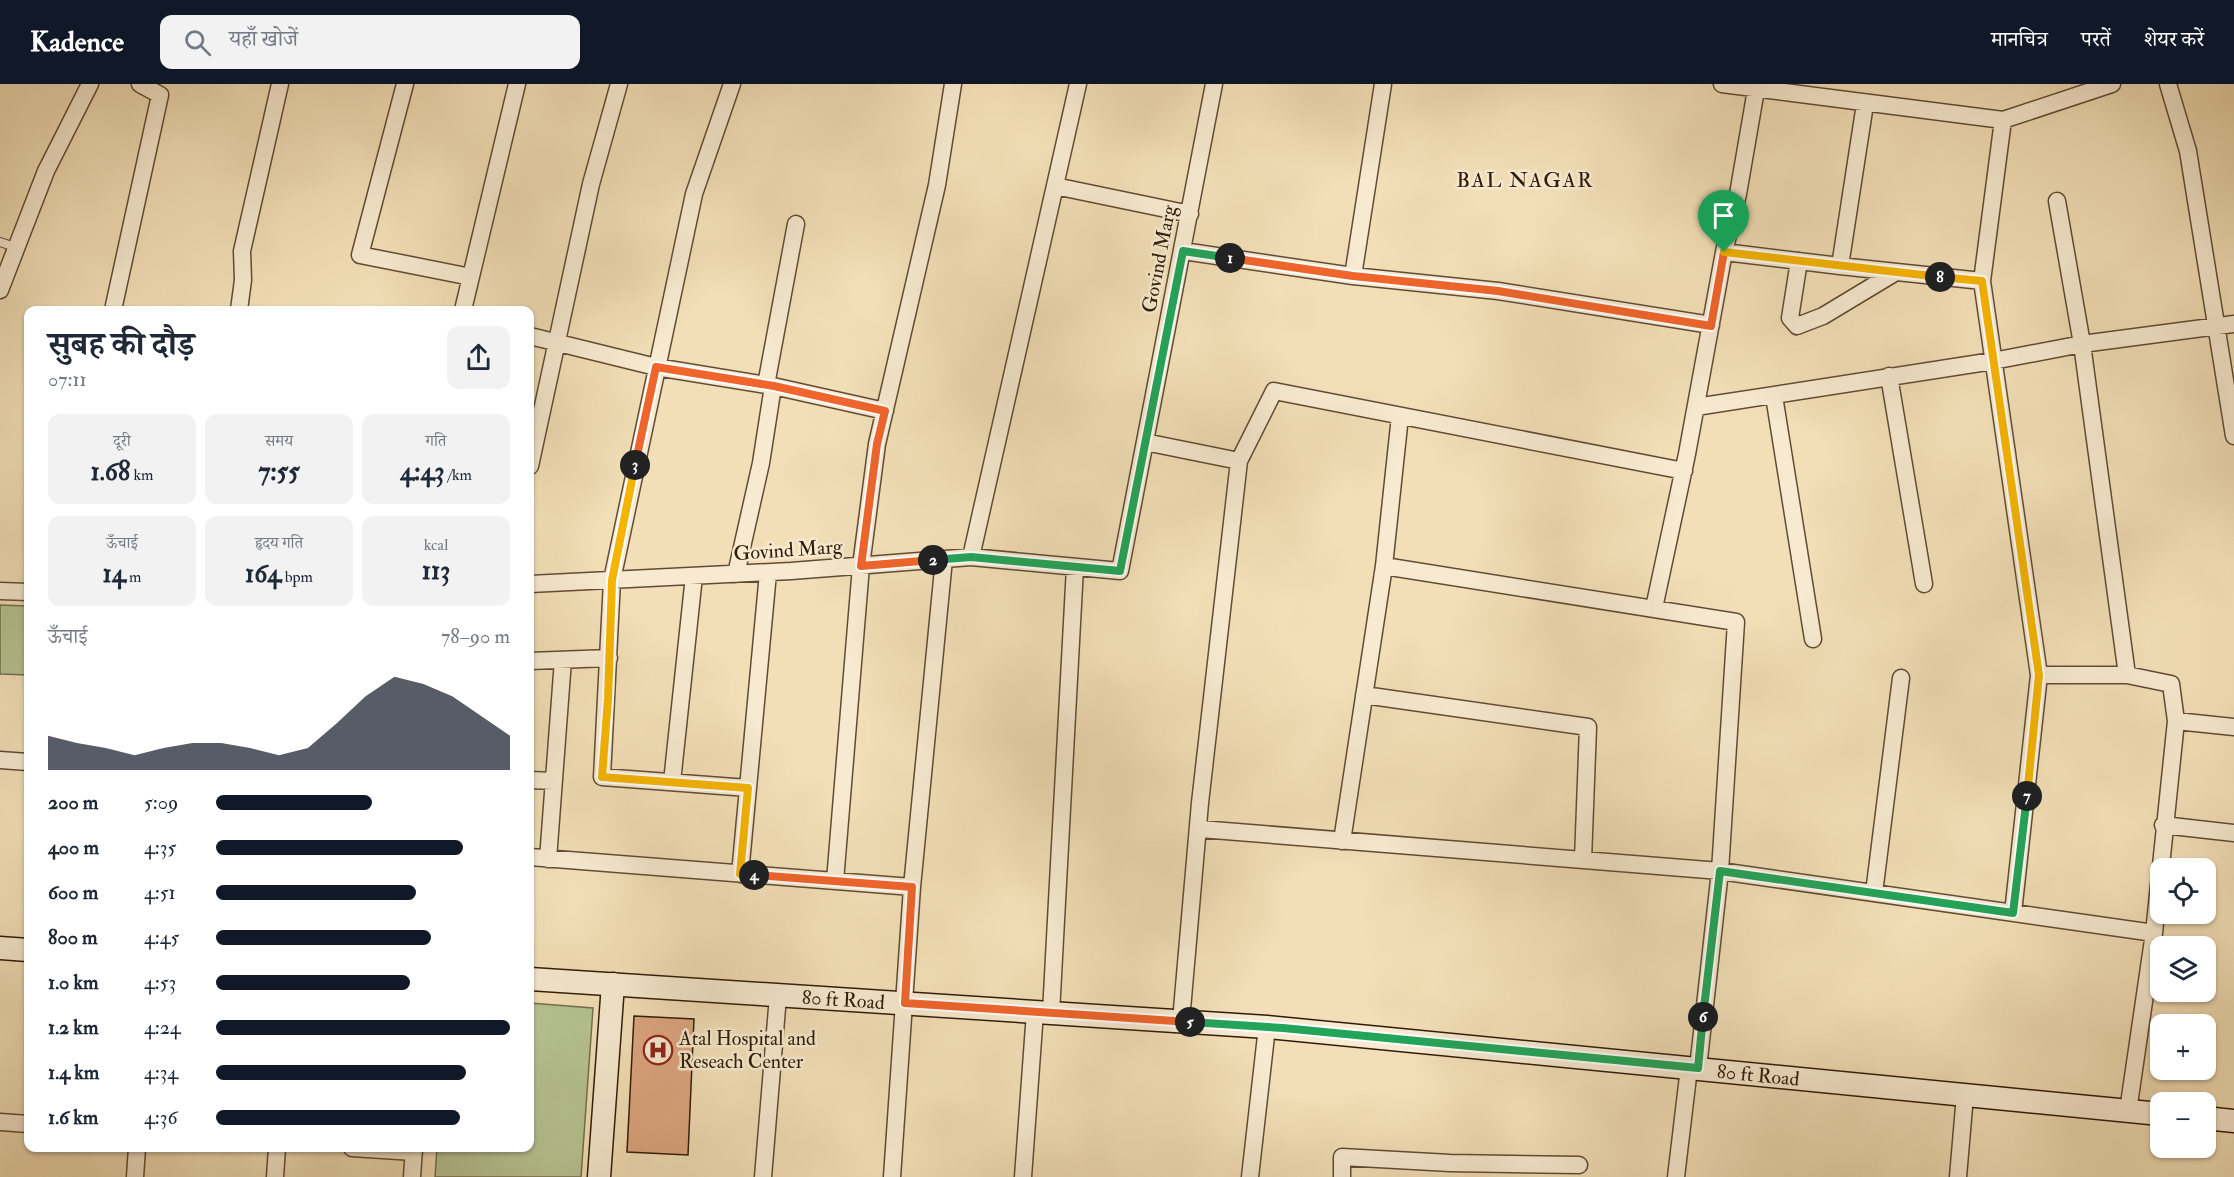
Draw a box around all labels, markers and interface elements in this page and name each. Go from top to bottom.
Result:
search box [160,15,580,69]
text: Kadence [30,25,124,60]
text: यहाँ खोजें [229,25,298,53]
icon: search [181,26,214,59]
text: मानचित्र [1991,26,2048,53]
text: परतें [2081,26,2111,53]
text: शेयर करें [2144,26,2204,53]
district label: BAL NAGAR [1456,167,1594,194]
pin [1698,190,1749,252]
icon: arrive [1707,199,1740,232]
street label: Govind Marg [1136,202,1182,315]
pin: 1 [1215,243,1245,273]
text: 1 [1227,248,1233,268]
pin: 8 [1925,262,1955,292]
text: 8 [1936,267,1944,287]
text: सुबह की दौड़ [48,324,194,365]
button: share [447,326,510,389]
text: 07:11 [48,367,87,392]
text: दूरी [113,431,131,451]
text: समय [265,431,293,451]
text: गति [426,431,446,451]
pin: 3 [620,450,650,480]
text: 3 [632,455,638,475]
text: 1.68 [90,456,130,488]
text: 7:55 [258,456,300,488]
text: 4:43 [400,456,444,488]
text: km [130,465,154,485]
text: /km [444,465,472,485]
text: ऊँचाई [106,533,138,553]
text: हृदय गति [255,533,303,553]
street label: Govind Marg [733,534,844,566]
text: kcal [424,535,448,555]
pin: 2 [918,545,948,575]
text: 2 [929,550,937,570]
text: 113 [422,555,450,587]
text: 14 [102,558,126,590]
text: 164 [245,558,281,590]
text: m [126,567,142,587]
text: bpm [281,567,313,587]
text: ऊँचाई [48,624,87,649]
text: 78–90 m [441,624,510,649]
pin: 7 [2012,781,2042,811]
text: 7 [2023,786,2031,806]
text: 200 m [48,790,98,815]
text: 5:09 [144,790,178,815]
text: 400 m [48,835,99,860]
text: 4:35 [144,835,176,860]
map controls [2150,858,2216,1158]
button: locate [2150,858,2216,924]
pin: 4 [739,860,769,890]
text: 4 [750,865,758,885]
text: 600 m [48,880,98,905]
text: 4:51 [144,880,176,905]
text: 800 m [48,925,98,950]
text: 4:45 [144,925,179,950]
button: layers [2150,936,2216,1002]
text: 1.0 km [48,970,99,995]
text: 4:53 [144,970,176,995]
street label: 80 ft Road [801,984,886,1015]
pin: 6 [1688,1002,1718,1032]
pin: 5 [1175,1007,1205,1037]
text: 6 [1699,1007,1707,1027]
text: 5 [1186,1012,1194,1032]
button: + [2150,1014,2216,1080]
text: 1.2 km [48,1015,98,1040]
text: 4:24 [144,1015,181,1040]
place label: Atal Hospital and Reseach Center [678,1026,816,1074]
hospital icon: Atal Hospital and Reseach Center [642,1034,674,1066]
street label: 80 ft Road [1716,1058,1801,1091]
text: 1.4 km [48,1060,99,1085]
text: 4:34 [144,1060,178,1085]
button: − [2150,1092,2216,1158]
text: 1.6 km [48,1105,98,1130]
text: 4:36 [144,1105,178,1130]

